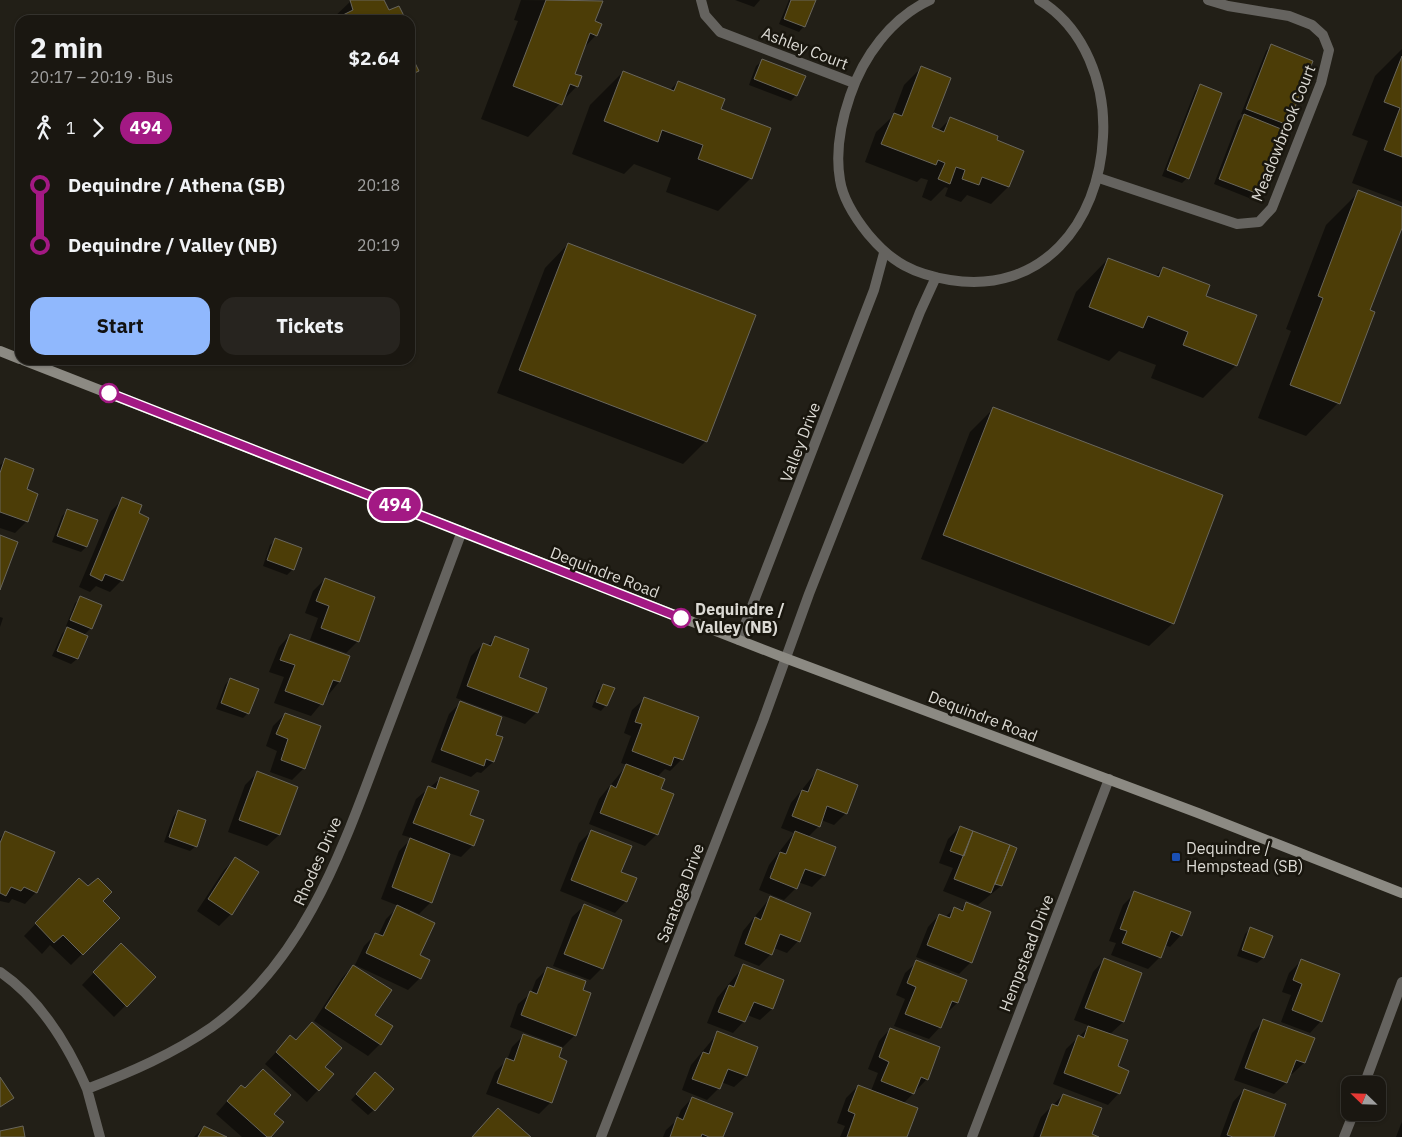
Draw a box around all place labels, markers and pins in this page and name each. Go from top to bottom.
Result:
unlabelled marker [99,383,119,403]
place label: Dequindre / Valley (NB) [695,599,785,637]
marker: Dequindre / Valley (NB) [671,608,691,628]
place label: Dequindre / Hempstead (SB) [1186,838,1303,876]
marker: Dequindre / Hempstead (SB) [1170,851,1182,863]

